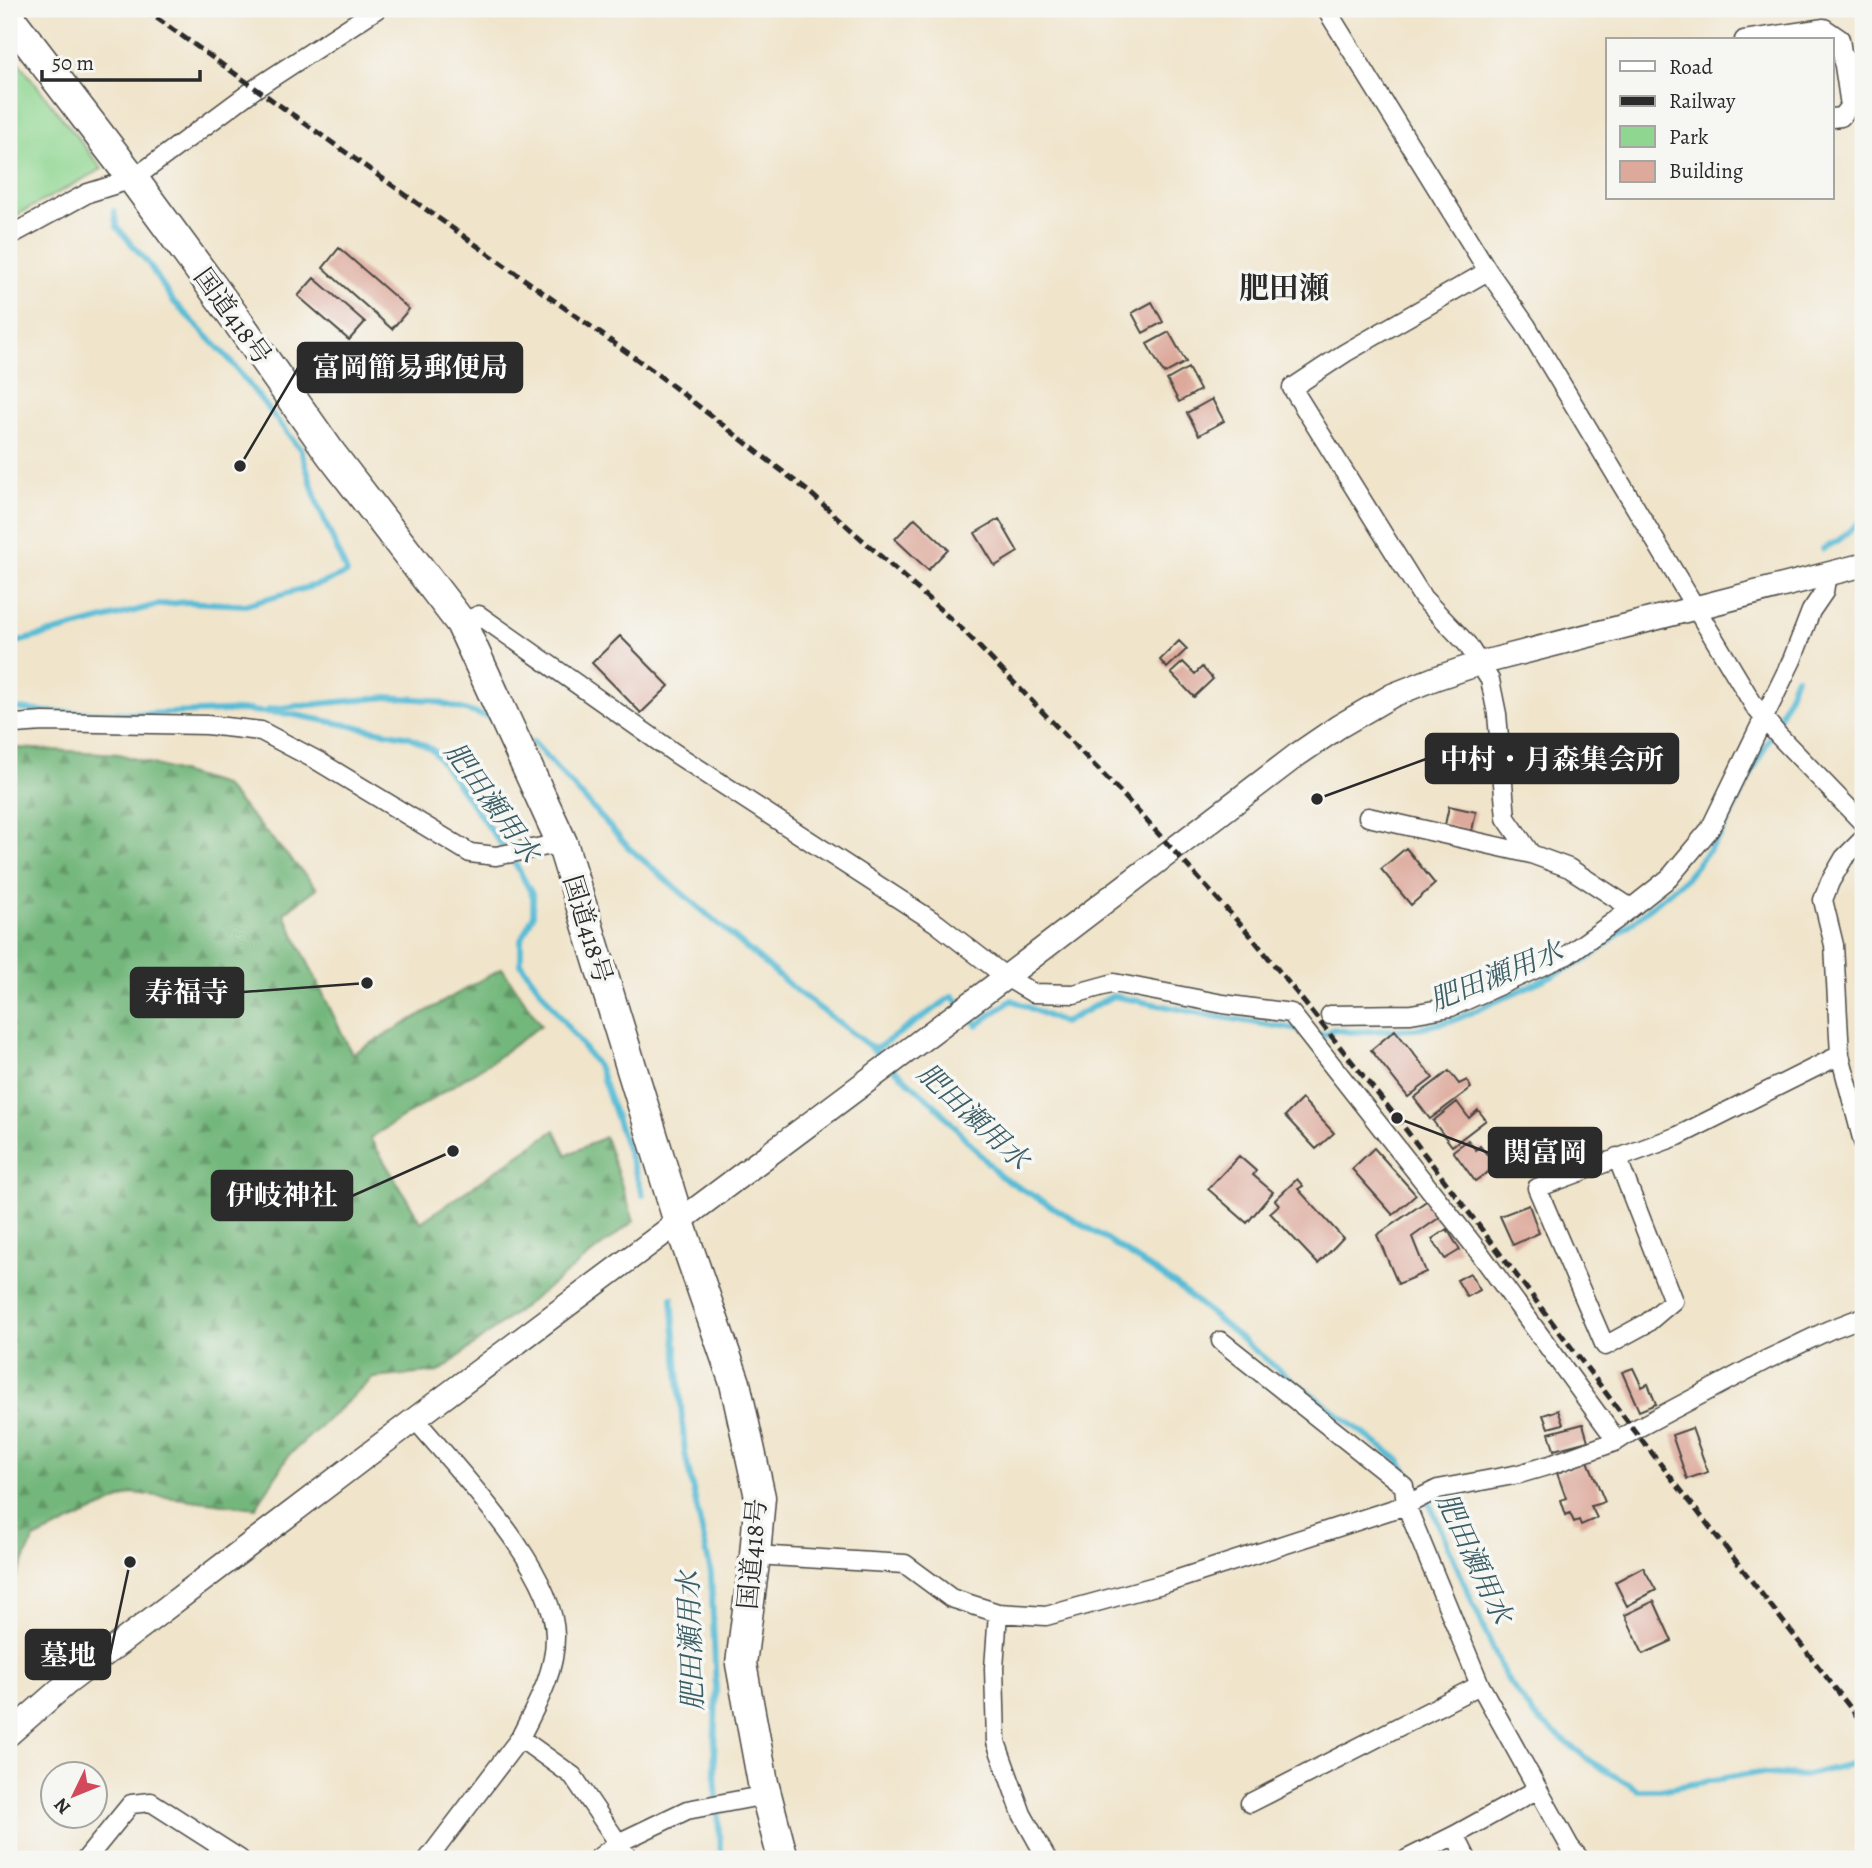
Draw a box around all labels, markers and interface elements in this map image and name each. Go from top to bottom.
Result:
scale bar [42,38,200,82]
legend [1606,38,1834,200]
text: 50 m [52,49,94,77]
text: Road [1669,53,1713,81]
text: Railway [1669,87,1736,115]
text: Park [1669,123,1709,151]
text: Building [1669,157,1744,185]
street label: 国道418号 [186,261,279,372]
district label: 肥田瀬 [1239,268,1329,308]
callout: 富岡簡易郵便局 [298,343,522,392]
text: 富岡簡易郵便局 [312,349,508,387]
callout: 中村・月森集会所 [1426,734,1678,783]
water label: 肥田瀬用水 [436,735,550,873]
text: 中村・月森集会所 [1440,741,1664,779]
street label: 国道418号 [555,871,621,987]
water label: 肥田瀬用水 [1424,931,1571,1020]
callout: 寿福寺 [131,968,243,1017]
text: 寿福寺 [145,974,229,1012]
water label: 肥田瀬用水 [909,1055,1040,1180]
callout: 関富岡 [1489,1128,1601,1177]
text: 関富岡 [1503,1134,1587,1172]
callout: 伊岐神社 [212,1171,352,1220]
text: 伊岐神社 [226,1177,338,1215]
water label: 肥田瀬用水 [1427,1487,1522,1633]
street label: 国道418号 [730,1497,775,1611]
water label: 肥田瀬用水 [669,1567,712,1712]
callout: 墓地 [26,1630,110,1679]
text: 墓地 [40,1637,96,1675]
north arrow [38,1759,108,1829]
text: N [48,1792,77,1820]

